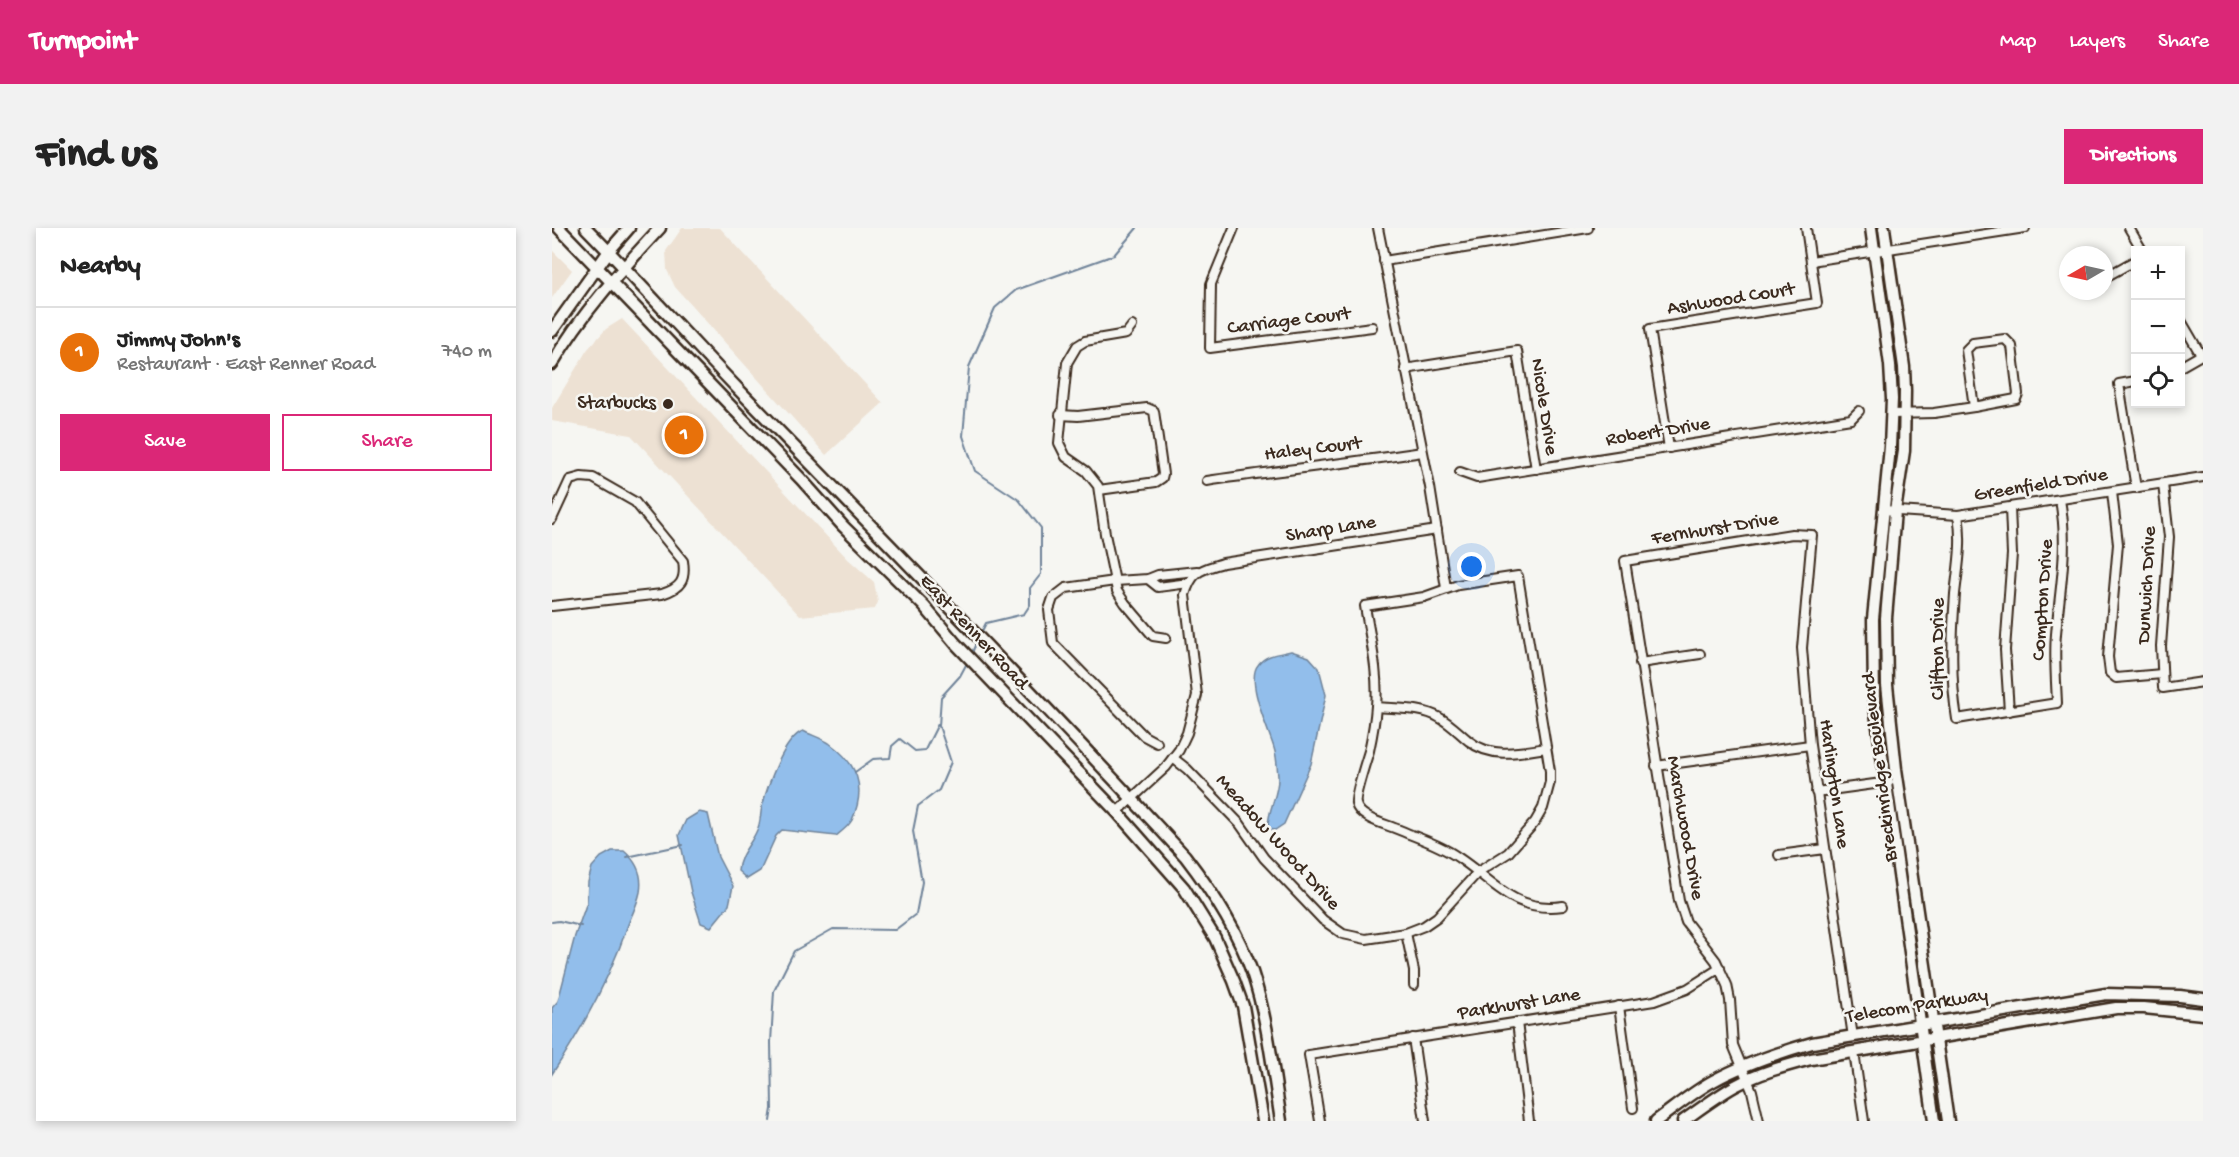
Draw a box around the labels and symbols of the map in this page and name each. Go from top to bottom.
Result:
north arrow [2059,246,2113,300]
street label: Ashwood Court [1666,278,1798,321]
street label: Carriage Court [1226,303,1354,341]
street label: Nicole Drive [1524,357,1562,458]
place label: Starbucks [577,393,657,416]
marker: Starbucks [661,397,675,411]
pin: 1 [664,412,704,458]
street label: Robert Drive [1604,413,1712,453]
street label: Haley Court [1263,432,1365,467]
street label: Greenfield Drive [1972,464,2110,508]
street label: Fernhurst Drive [1649,509,1781,552]
street label: Sharp Lane [1284,511,1378,548]
street label: Dunwich Drive [2133,525,2163,646]
street label: Compton Drive [2028,538,2060,661]
your location [1457,552,1486,581]
street label: East Renner Road [914,571,1034,697]
street label: Clifton Drive [1928,597,1951,700]
street label: Breckinridge Boulevard [1858,669,1904,864]
street label: Harlington Lane [1813,718,1854,851]
street label: Marchwood Drive [1660,754,1708,903]
street label: Meadow Wood Drive [1210,770,1345,916]
street label: Parkhurst Lane [1455,984,1583,1026]
street label: Telecom Parkway [1843,984,1990,1030]

